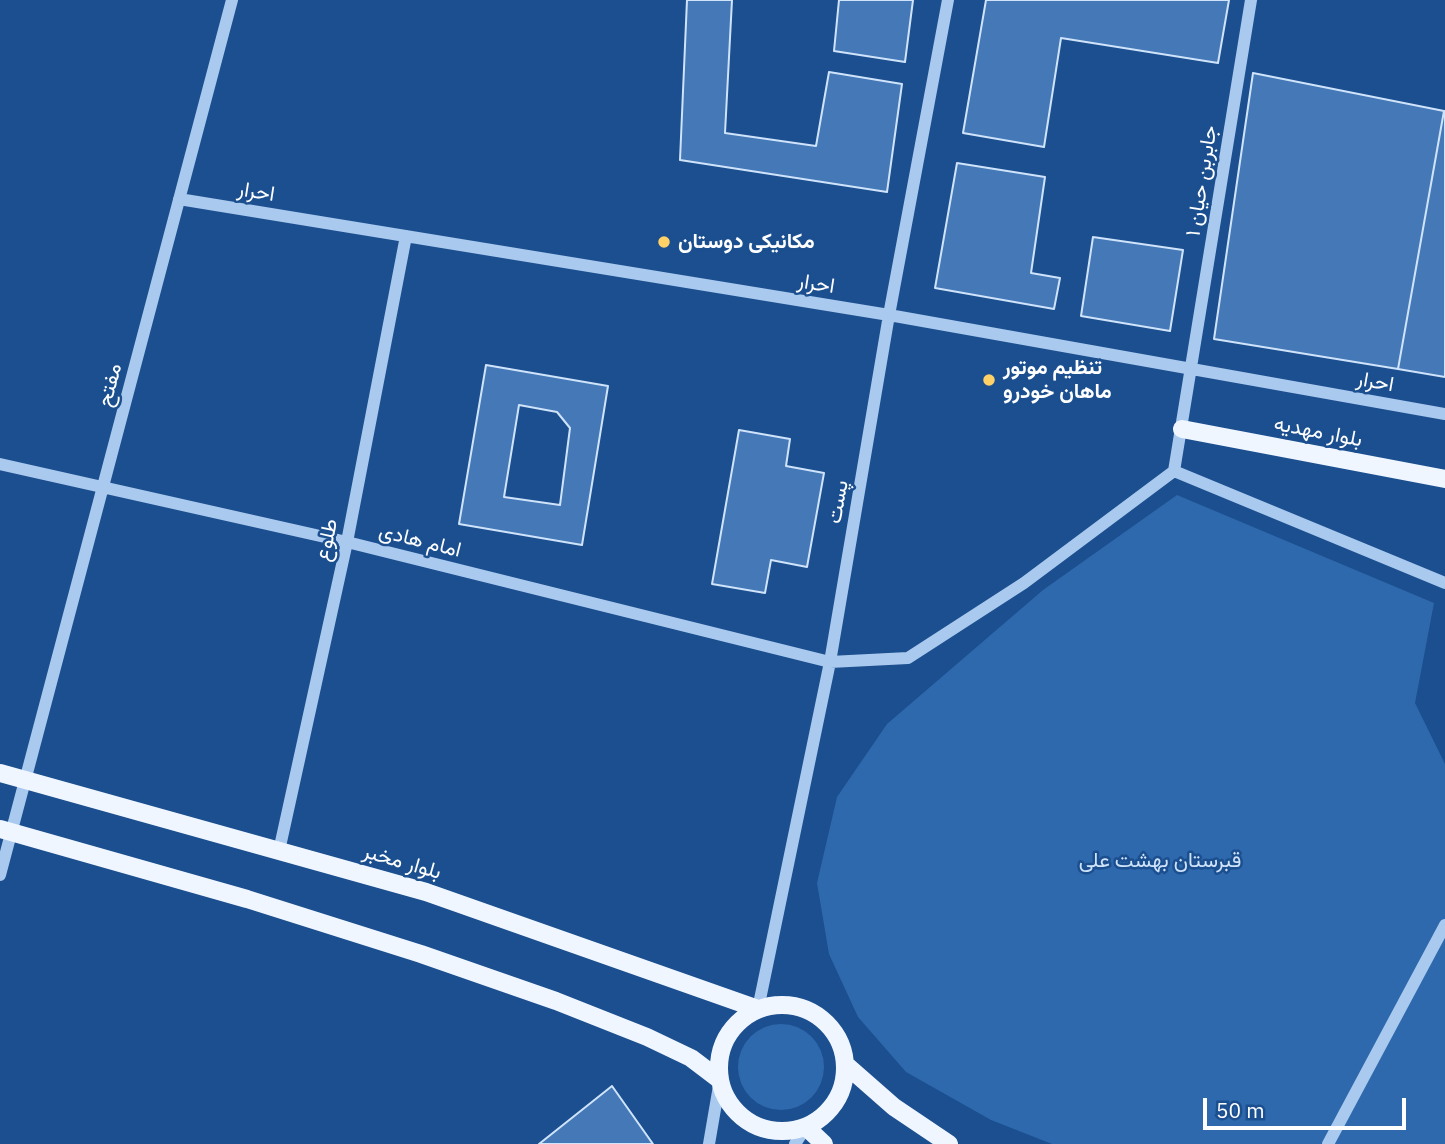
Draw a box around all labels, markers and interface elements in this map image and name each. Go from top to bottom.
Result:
street label: جابربن حیان ۱ [1181,124,1223,238]
street label: احرار [235,177,277,207]
place label: مکانیکی دوستان [678,229,815,255]
marker: مکانیکی دوستان [656,234,672,250]
street label: احرار [795,269,837,299]
place label: تنظیم موتور ماهان خودرو [1003,355,1112,405]
street label: مفتح [92,361,128,409]
street label: احرار [1354,366,1396,398]
marker: تنظیم موتور ماهان خودرو [981,372,997,388]
street label: بلوار مهدیه [1272,411,1364,453]
street label: پست [822,478,854,526]
street label: طلوع [310,517,344,563]
street label: امام هادی [376,519,464,563]
street label: بلوار مخبر [360,839,444,885]
park label: قبرستان بهشت علی [1079,848,1241,874]
scale bar [1207,1084,1410,1128]
text: 50 m [1216,1096,1265,1124]

